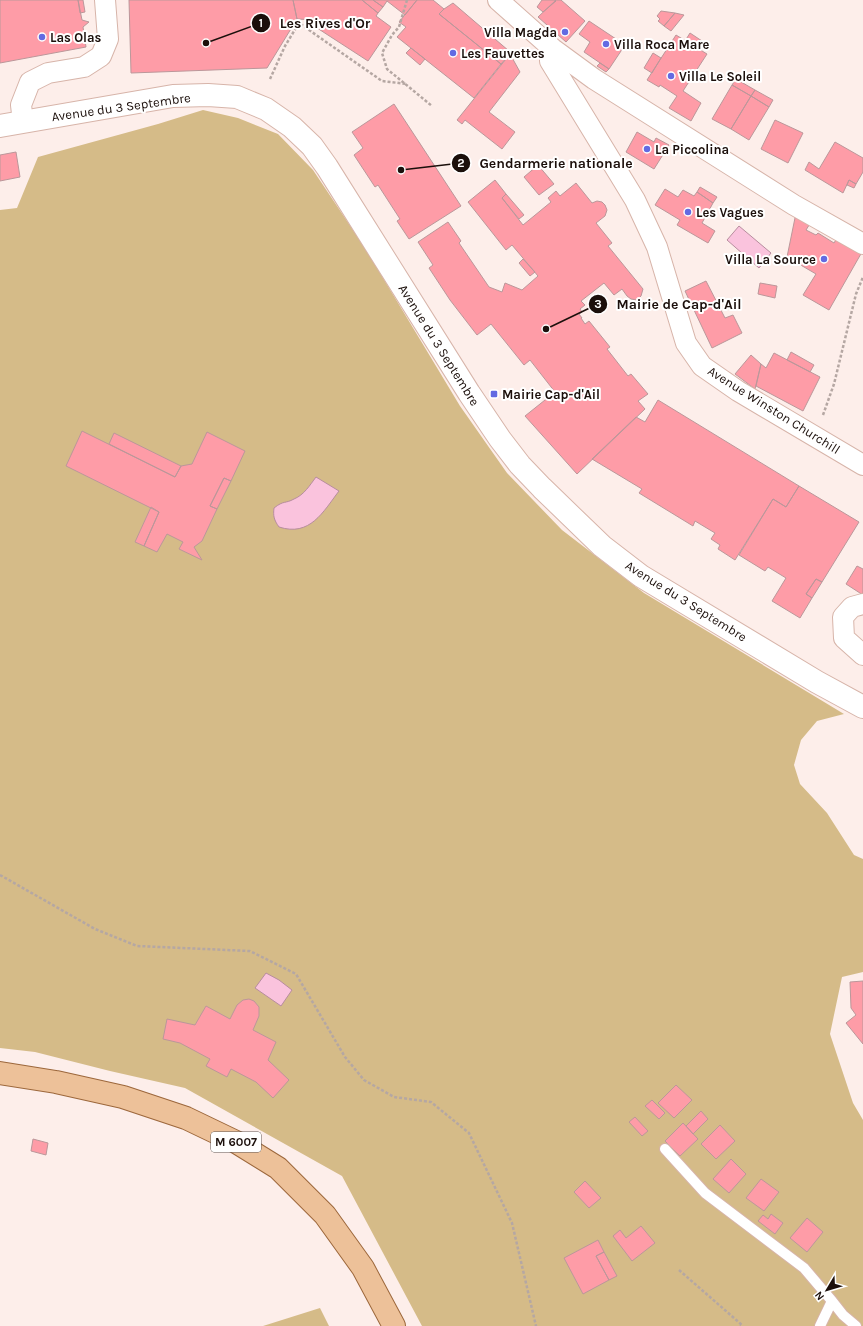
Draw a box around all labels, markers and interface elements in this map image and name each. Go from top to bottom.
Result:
callout: Les Rives d'Or [251,10,378,36]
text: Les Rives d'Or [280,15,371,32]
text: 1 [259,16,263,30]
place label: Villa Magda [484,25,557,40]
marker: Villa Magda [560,27,570,37]
place label: Las Olas [50,30,102,45]
marker: Las Olas [37,32,47,42]
place label: Villa Roca Mare [614,37,709,52]
marker: Villa Roca Mare [601,39,611,49]
place label: Les Fauvettes [461,46,545,61]
marker: Les Fauvettes [448,48,458,58]
place label: Villa Le Soleil [679,69,761,84]
marker: Villa Le Soleil [666,71,676,81]
street label: Avenue du 3 Septembre [51,90,192,124]
place label: La Piccolina [655,142,729,157]
marker: La Piccolina [642,144,652,154]
callout: Gendarmerie nationale [451,150,640,176]
text: Gendarmerie nationale [479,155,633,172]
text: 2 [457,156,465,170]
place label: Les Vagues [696,205,764,220]
marker: Les Vagues [683,207,693,217]
place label: Villa La Source [725,252,816,267]
marker: Villa La Source [819,254,829,264]
street label: Avenue du 3 Septembre [395,282,483,409]
callout: Mairie de Cap-d'Ail [588,291,749,317]
text: Mairie de Cap-d'Ail [616,296,742,313]
text: 3 [594,297,602,311]
street label: Avenue Winston Churchill [705,363,843,457]
place label: Mairie Cap-d'Ail [502,387,600,402]
marker: Mairie Cap-d'Ail [489,389,499,399]
street label: Avenue du 3 Septembre [623,557,750,645]
road number: M 6007 [211,1132,261,1152]
north arrow [807,1270,847,1310]
text: N [812,1289,827,1303]

